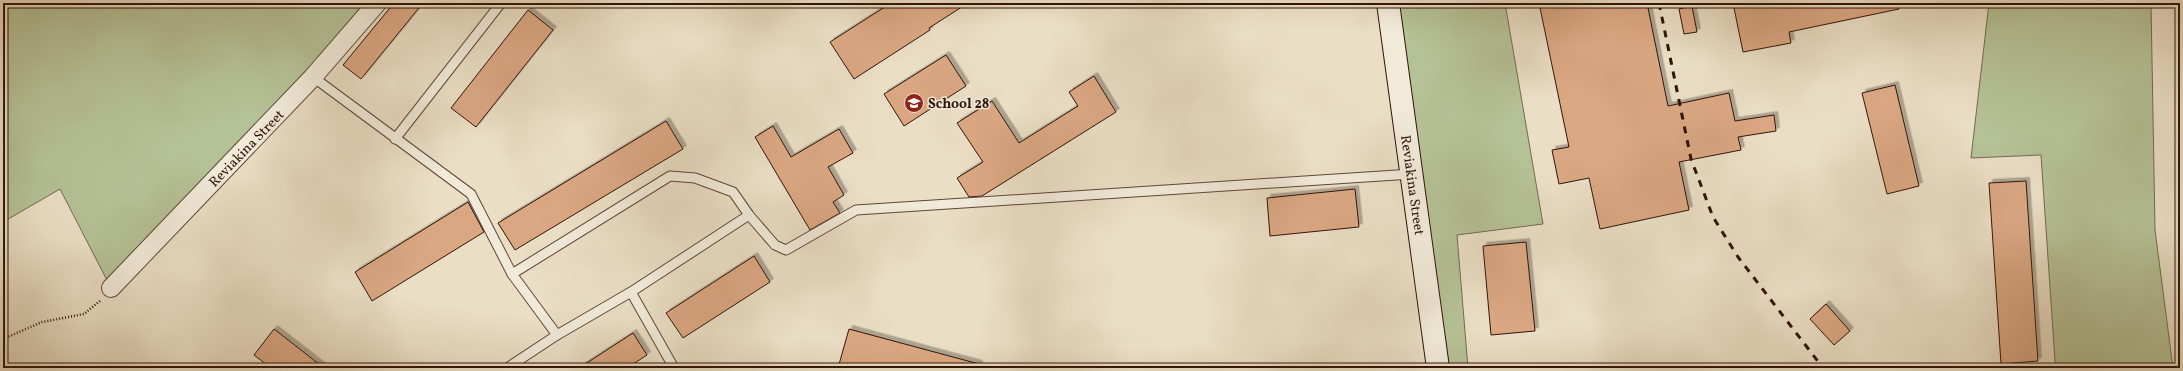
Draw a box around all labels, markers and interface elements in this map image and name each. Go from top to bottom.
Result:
school or university icon: School 28 [903,92,925,114]
place label: School 28 [928,95,990,114]
street label: Reviakina Street [205,106,289,192]
street label: Reviakina Street [1395,134,1428,237]

